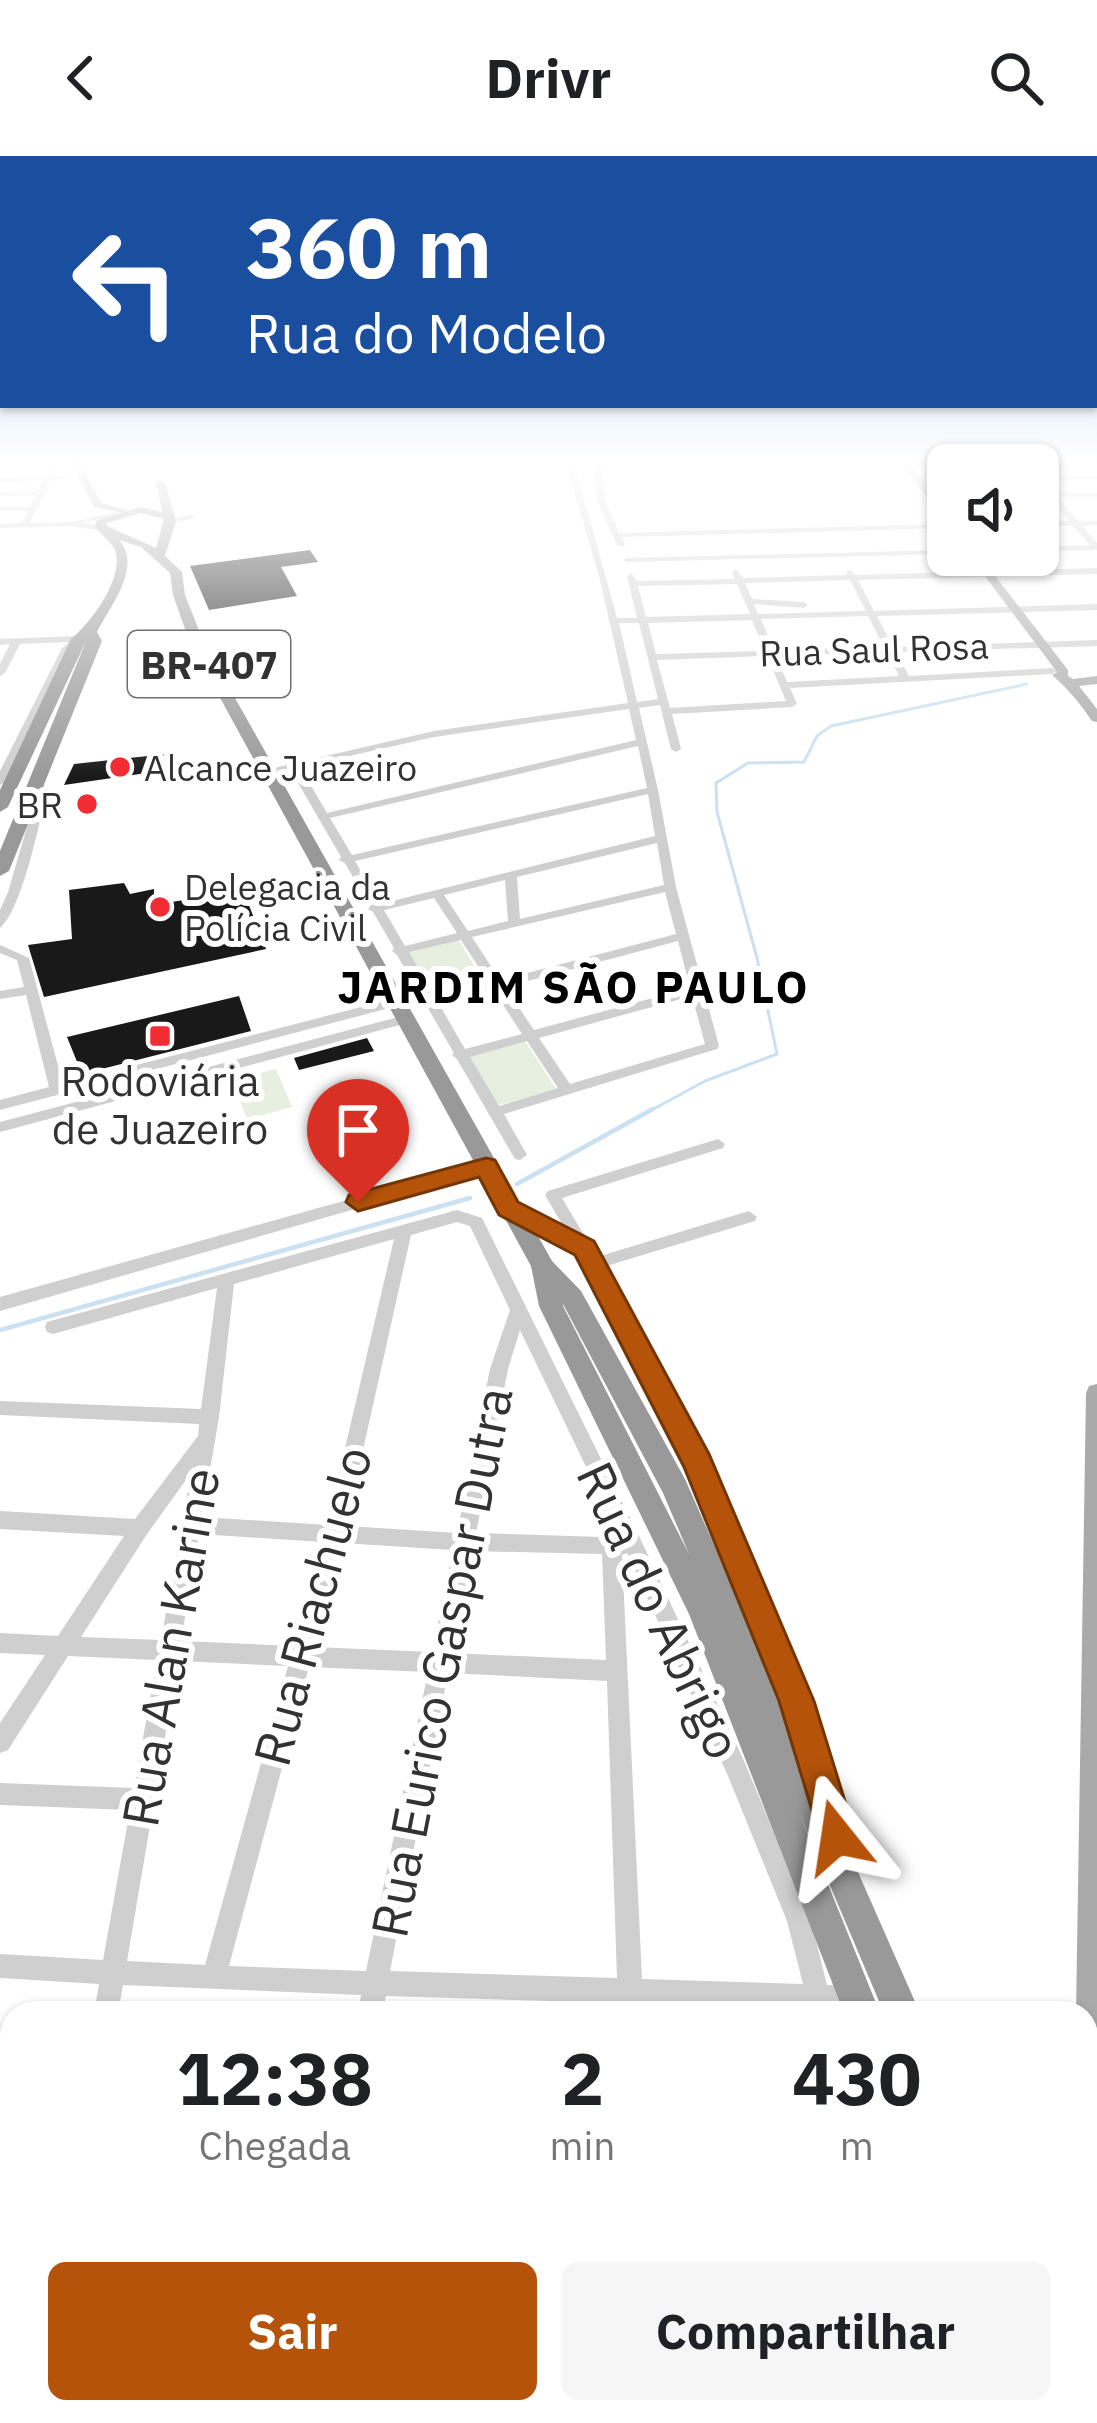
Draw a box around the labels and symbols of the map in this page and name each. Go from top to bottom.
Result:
street label: Rua Saul Rosa [758,622,990,676]
road number: BR-407 [128,631,290,697]
place label: Alcance Juazeiro [144,744,417,791]
marker: Alcance Juazeiro [107,754,133,780]
place label: BR [16,781,63,828]
marker: BR [74,791,100,817]
place label: Delegacia da Polícia Civil [184,863,391,951]
marker: Delegacia da Polícia Civil [147,894,173,920]
district label: JARDIM SÃO PAULO [337,957,811,1015]
marker: Rodoviária de Juazeiro [147,1023,173,1049]
place label: Rodoviária de Juazeiro [52,1053,268,1156]
pin [307,1079,409,1202]
street label: Rua Eurico Gaspar Dutra [355,1381,527,1943]
street label: Rua Riachuelo [238,1439,386,1773]
street label: Rua do Abrigo [562,1451,758,1769]
street label: Rua Alan Karine [106,1463,234,1831]
position arrow [774,1774,900,1900]

